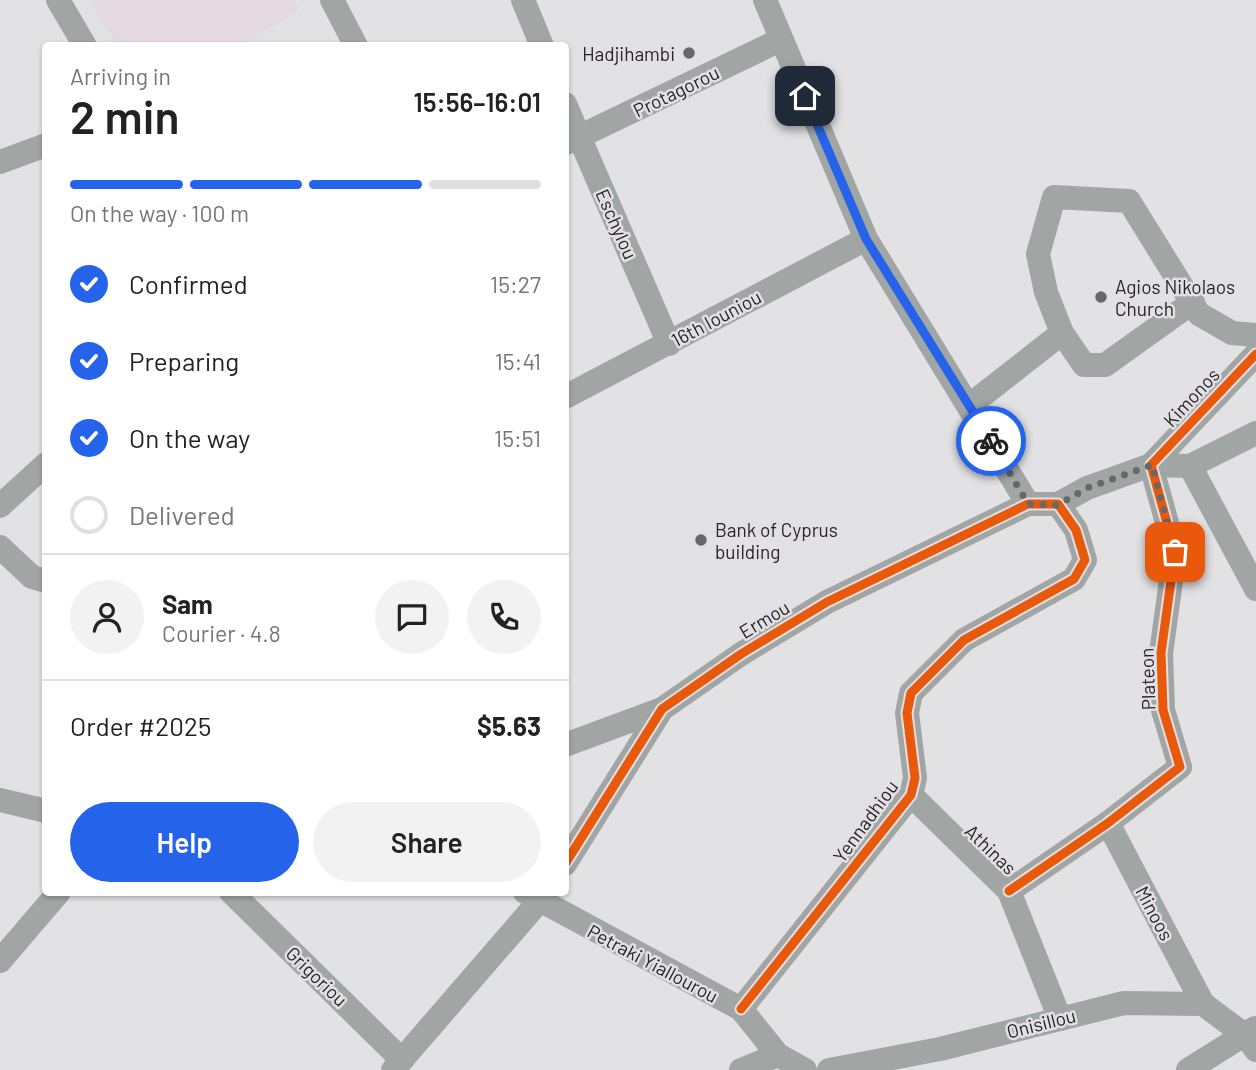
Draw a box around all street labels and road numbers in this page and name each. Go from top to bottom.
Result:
street label: Protagorou [629,60,723,122]
street label: Eschylou [591,185,643,263]
street label: 16th Iouniou [667,285,765,351]
street label: Kimonos [1158,363,1224,431]
street label: Ermou [735,595,793,643]
street label: Plateon [1134,647,1160,711]
street label: Yennadhiou [828,775,902,867]
street label: Athinas [961,819,1021,879]
street label: Minoos [1131,882,1179,944]
street label: Petraki Yiallourou [584,919,722,1007]
street label: Grigoriou [282,941,352,1011]
street label: Onisillou [1004,1003,1078,1043]

